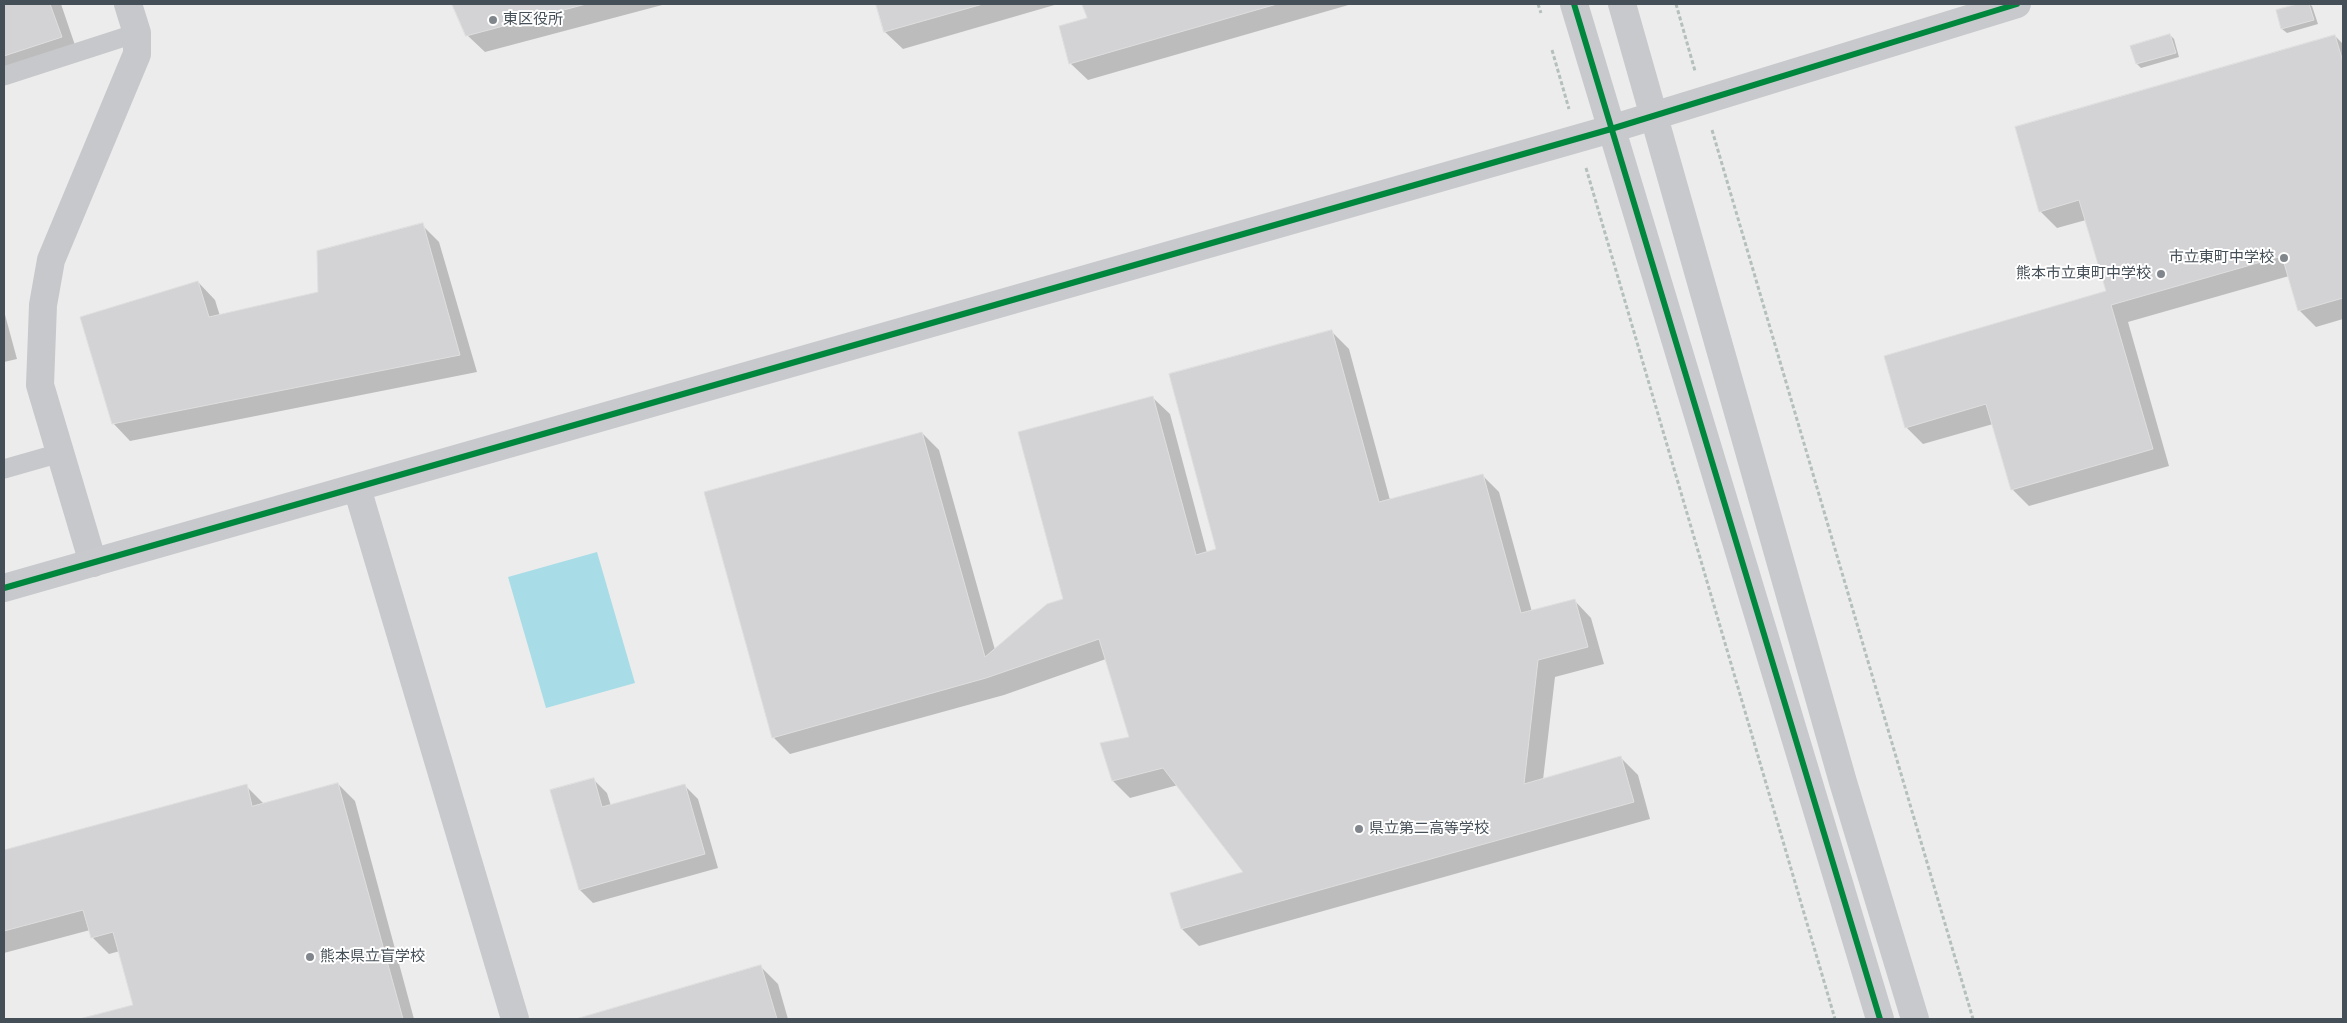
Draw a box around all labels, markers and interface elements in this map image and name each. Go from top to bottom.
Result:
place label: 東区役所 [503,11,563,29]
marker: 東区役所 [487,14,499,26]
place label: 市立東町中学校 [2169,249,2274,267]
marker: 市立東町中学校 [2278,252,2290,264]
place label: 熊本市立東町中学校 [2016,265,2151,283]
marker: 熊本市立東町中学校 [2155,268,2167,280]
place label: 県立第二高等学校 [1369,820,1489,838]
marker: 県立第二高等学校 [1353,823,1365,835]
place label: 熊本県立盲学校 [320,948,425,966]
marker: 熊本県立盲学校 [304,951,316,963]

